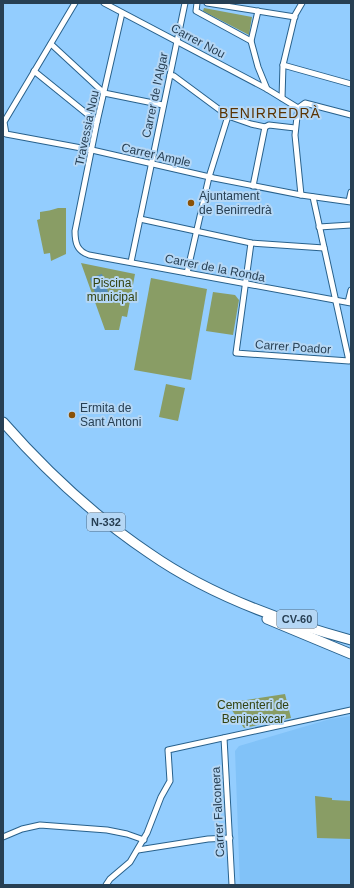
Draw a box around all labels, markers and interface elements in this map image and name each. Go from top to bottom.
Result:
street label: Carrer Nou [169,21,227,61]
street label: Carrer de l'Algar [139,51,171,139]
street label: Travessia Nou [72,89,102,167]
district label: BENIRREDRÀ [219,105,321,121]
street label: Carrer Ample [120,140,192,170]
place label: Ajuntament de Benirredrà [199,189,272,217]
marker: Ajuntament de Benirredrà [186,198,196,208]
street label: Carrer de la Ronda [164,251,267,285]
park label: Piscina municipal [87,276,137,304]
street label: Carrer Poador [255,337,331,357]
place label: Ermita de Sant Antoni [80,401,141,429]
marker: Ermita de Sant Antoni [67,410,77,420]
road number: N-332 [87,513,125,531]
road number: CV-60 [277,610,317,628]
park label: Cementeri de Benipeixcar [217,698,289,726]
street label: Carrer Falconera [209,766,227,858]

